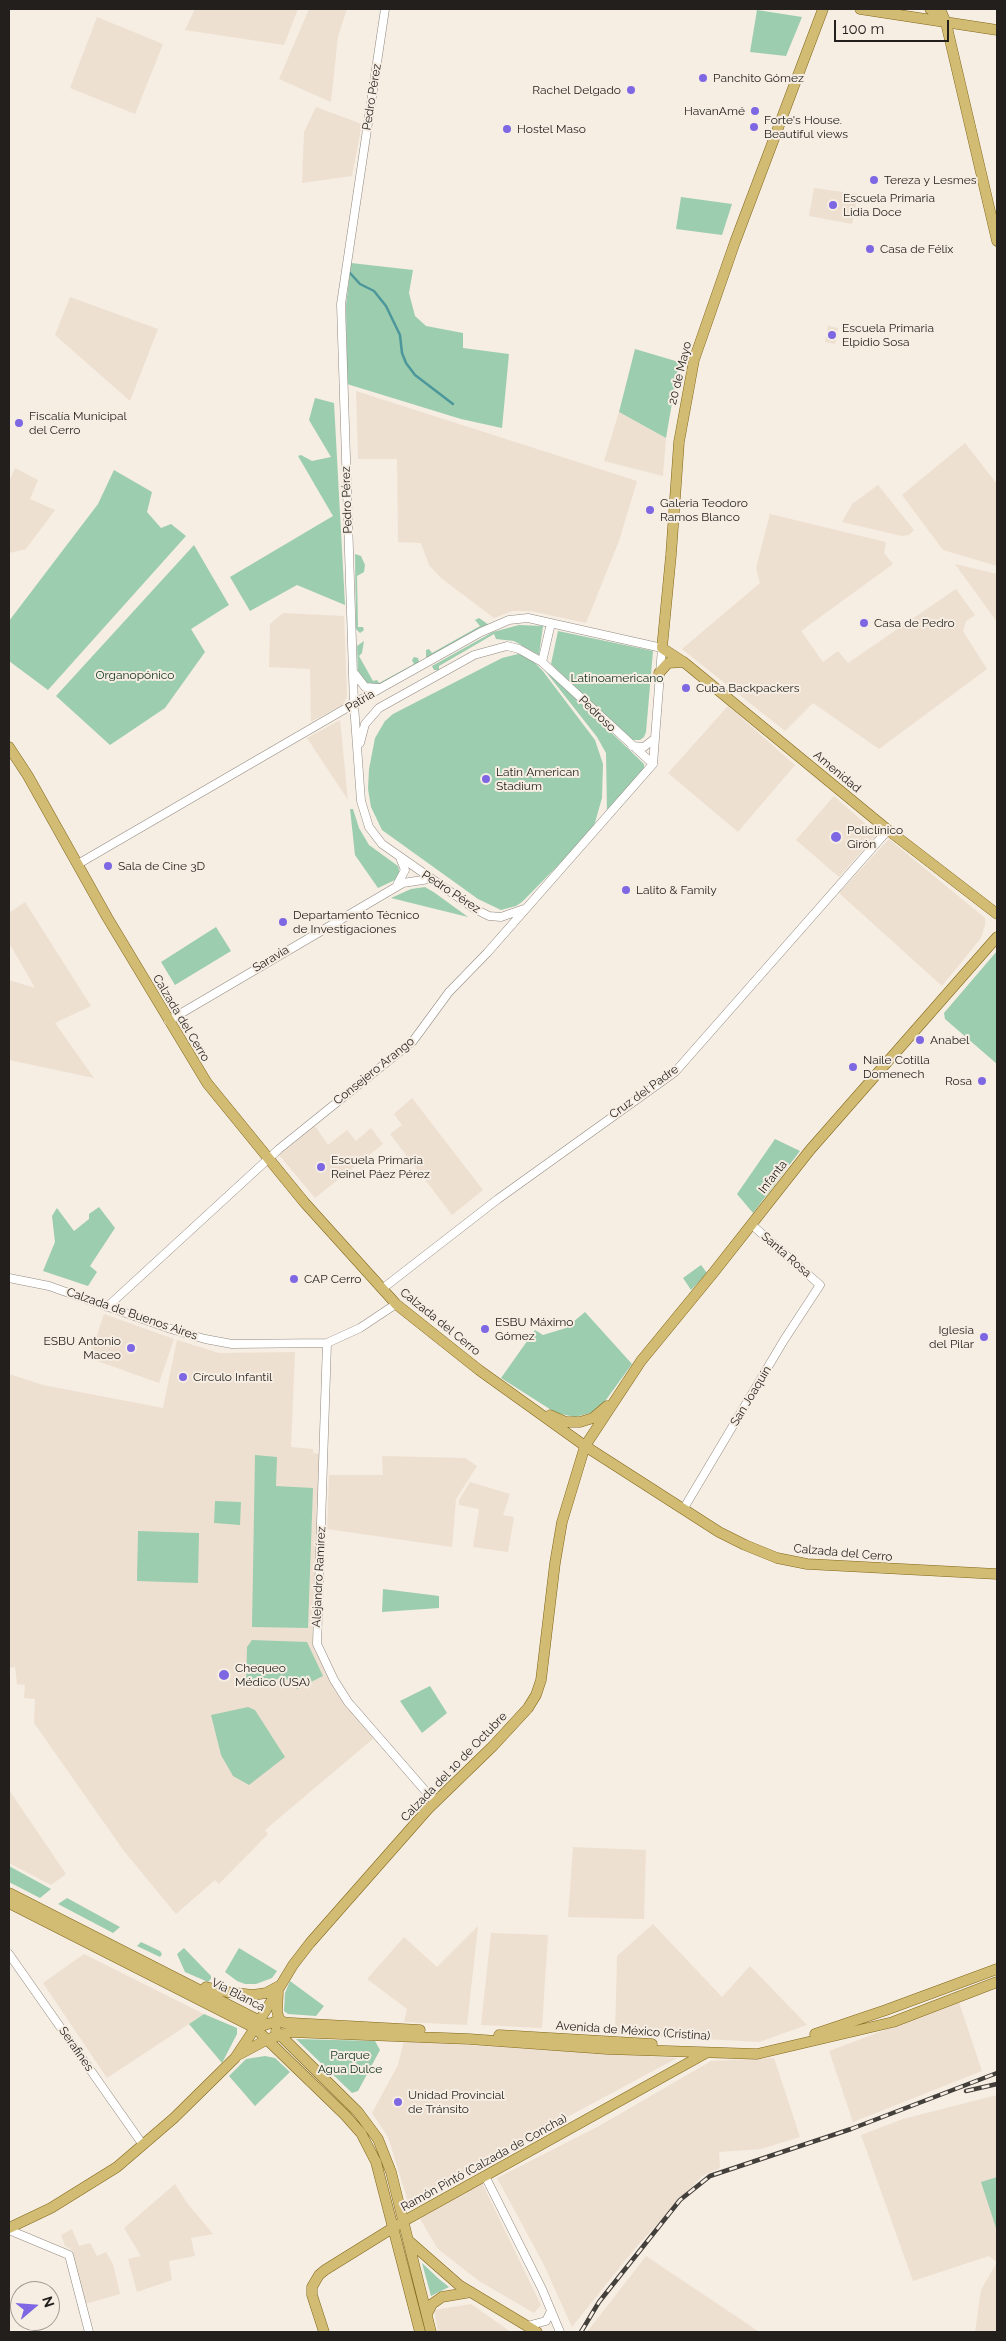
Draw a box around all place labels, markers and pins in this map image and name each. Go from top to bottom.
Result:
place label: Panchito Gómez [713,71,804,85]
marker: Panchito Gómez [697,72,709,84]
place label: Rachel Delgado [532,83,621,97]
marker: Rachel Delgado [625,84,637,96]
place label: HavanAmé [684,104,745,118]
marker: HavanAmé [749,105,761,117]
place label: Forte's House. Beautiful views [764,113,848,141]
marker: Forte's House. Beautiful views [748,121,760,133]
place label: Hostel Maso [517,122,586,136]
marker: Hostel Maso [501,123,513,135]
place label: Tereza y Lesmes [884,173,977,187]
marker: Tereza y Lesmes [868,174,880,186]
place label: Escuela Primaria Lidia Doce [843,191,935,219]
marker: Escuela Primaria Lidia Doce [827,199,839,211]
place label: Casa de Félix [880,242,953,256]
marker: Casa de Félix [864,243,876,255]
place label: Escuela Primaria Elpidio Sosa [842,321,934,349]
marker: Escuela Primaria Elpidio Sosa [826,329,838,341]
place label: Fiscalía Municipal del Cerro [29,409,127,437]
marker: Fiscalía Municipal del Cerro [13,417,25,429]
place label: Galeria Teodoro Ramos Blanco [660,496,748,524]
marker: Galeria Teodoro Ramos Blanco [644,504,656,516]
place label: Casa de Pedro [874,616,955,630]
marker: Casa de Pedro [858,617,870,629]
place label: Cuba Backpackers [696,681,799,695]
marker: Cuba Backpackers [680,682,692,694]
place label: Latin American Stadium [496,765,579,793]
marker: Latin American Stadium [480,773,492,785]
place label: Policlínico Girón [847,823,903,851]
marker: Policlínico Girón [829,830,843,844]
place label: Sala de Cine 3D [118,859,205,873]
marker: Sala de Cine 3D [102,860,114,872]
place label: Lalito & Family [636,883,717,897]
marker: Lalito & Family [620,884,632,896]
place label: Departamento Técnico de Investigaciones [293,908,419,936]
marker: Departamento Técnico de Investigaciones [277,916,289,928]
place label: Anabel [930,1033,969,1047]
marker: Anabel [914,1034,926,1046]
place label: Naile Cotilla Domenech [863,1053,930,1081]
marker: Naile Cotilla Domenech [847,1061,859,1073]
place label: Rosa [945,1074,972,1088]
marker: Rosa [976,1075,988,1087]
place label: Escuela Primaria Reinel Páez Pérez [331,1153,430,1181]
marker: Escuela Primaria Reinel Páez Pérez [315,1161,327,1173]
place label: CAP Cerro [304,1272,361,1286]
marker: CAP Cerro [288,1273,300,1285]
place label: ESBU Máximo Gómez [495,1315,573,1343]
marker: ESBU Máximo Gómez [479,1323,491,1335]
place label: Iglesia del Pilar [929,1323,974,1351]
marker: Iglesia del Pilar [978,1331,990,1343]
place label: ESBU Antonio Maceo [43,1334,121,1362]
marker: ESBU Antonio Maceo [125,1342,137,1354]
place label: Círculo Infantil [193,1370,272,1384]
marker: Círculo Infantil [177,1371,189,1383]
place label: Chequeo Médico (USA) [235,1661,310,1689]
marker: Chequeo Médico (USA) [217,1668,231,1682]
place label: Unidad Provincial de Tránsito [408,2088,505,2116]
marker: Unidad Provincial de Tránsito [392,2096,404,2108]

